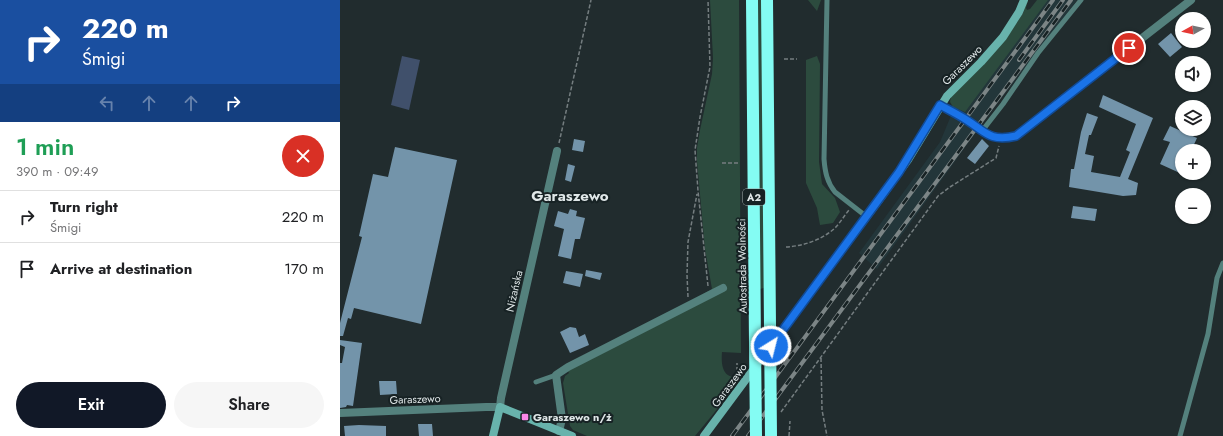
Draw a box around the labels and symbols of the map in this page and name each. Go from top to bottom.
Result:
north arrow [1175,12,1211,48]
pin [1112,31,1146,65]
street label: Garaszewo [938,41,986,89]
district label: Garaszewo [531,185,609,207]
road number: A2 [743,189,765,205]
street label: Autostrada Wolności [733,218,751,314]
street label: Niżańska [501,269,527,313]
position arrow [750,325,792,367]
street label: Garaszewo [708,360,750,410]
street label: Garaszewo [389,390,441,408]
place label: Garaszewo n/ż [533,409,612,425]
marker: Garaszewo n/ż [520,412,530,422]

